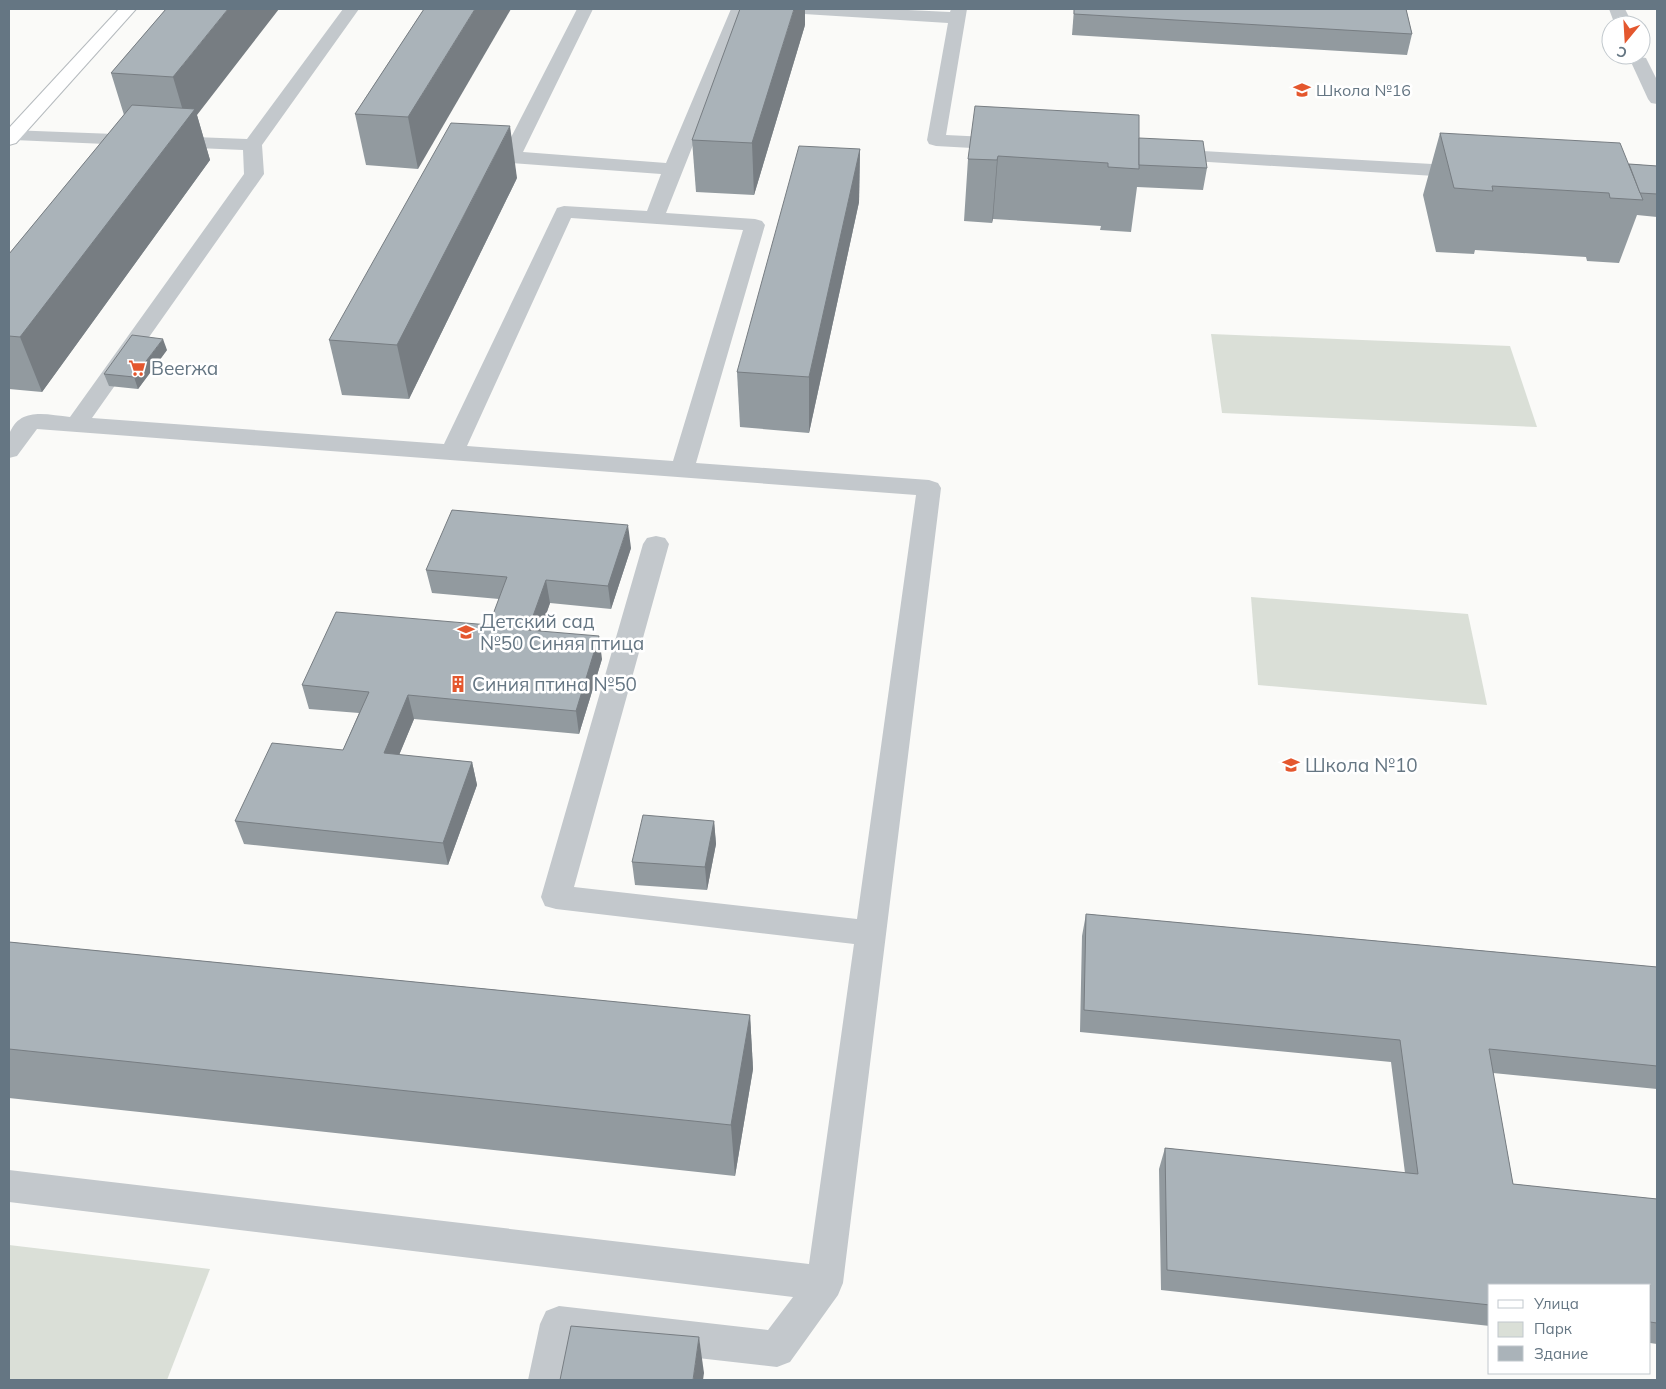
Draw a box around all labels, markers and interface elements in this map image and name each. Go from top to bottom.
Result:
north arrow [1601,15,1651,65]
text: С [1615,42,1629,62]
school or university icon: Школа №16 [1292,80,1312,100]
place label: Школа №16 [1316,80,1411,100]
place label: Beerжа [151,356,218,380]
supermarket icon: Beerжа [127,358,147,378]
place label: Детский сад №50 Синяя птица [480,609,644,655]
school or university icon: Детский сад №50 Синяя птица [456,622,476,642]
place label: Синия птина №50 [472,672,637,696]
building icon: Синия птина №50 [448,674,468,694]
place label: Школа №10 [1305,753,1418,777]
school or university icon: Школа №10 [1281,755,1301,775]
legend [1488,1284,1651,1374]
text: Улица [1533,1294,1579,1313]
text: Парк [1534,1319,1573,1338]
text: Здание [1534,1344,1588,1363]

